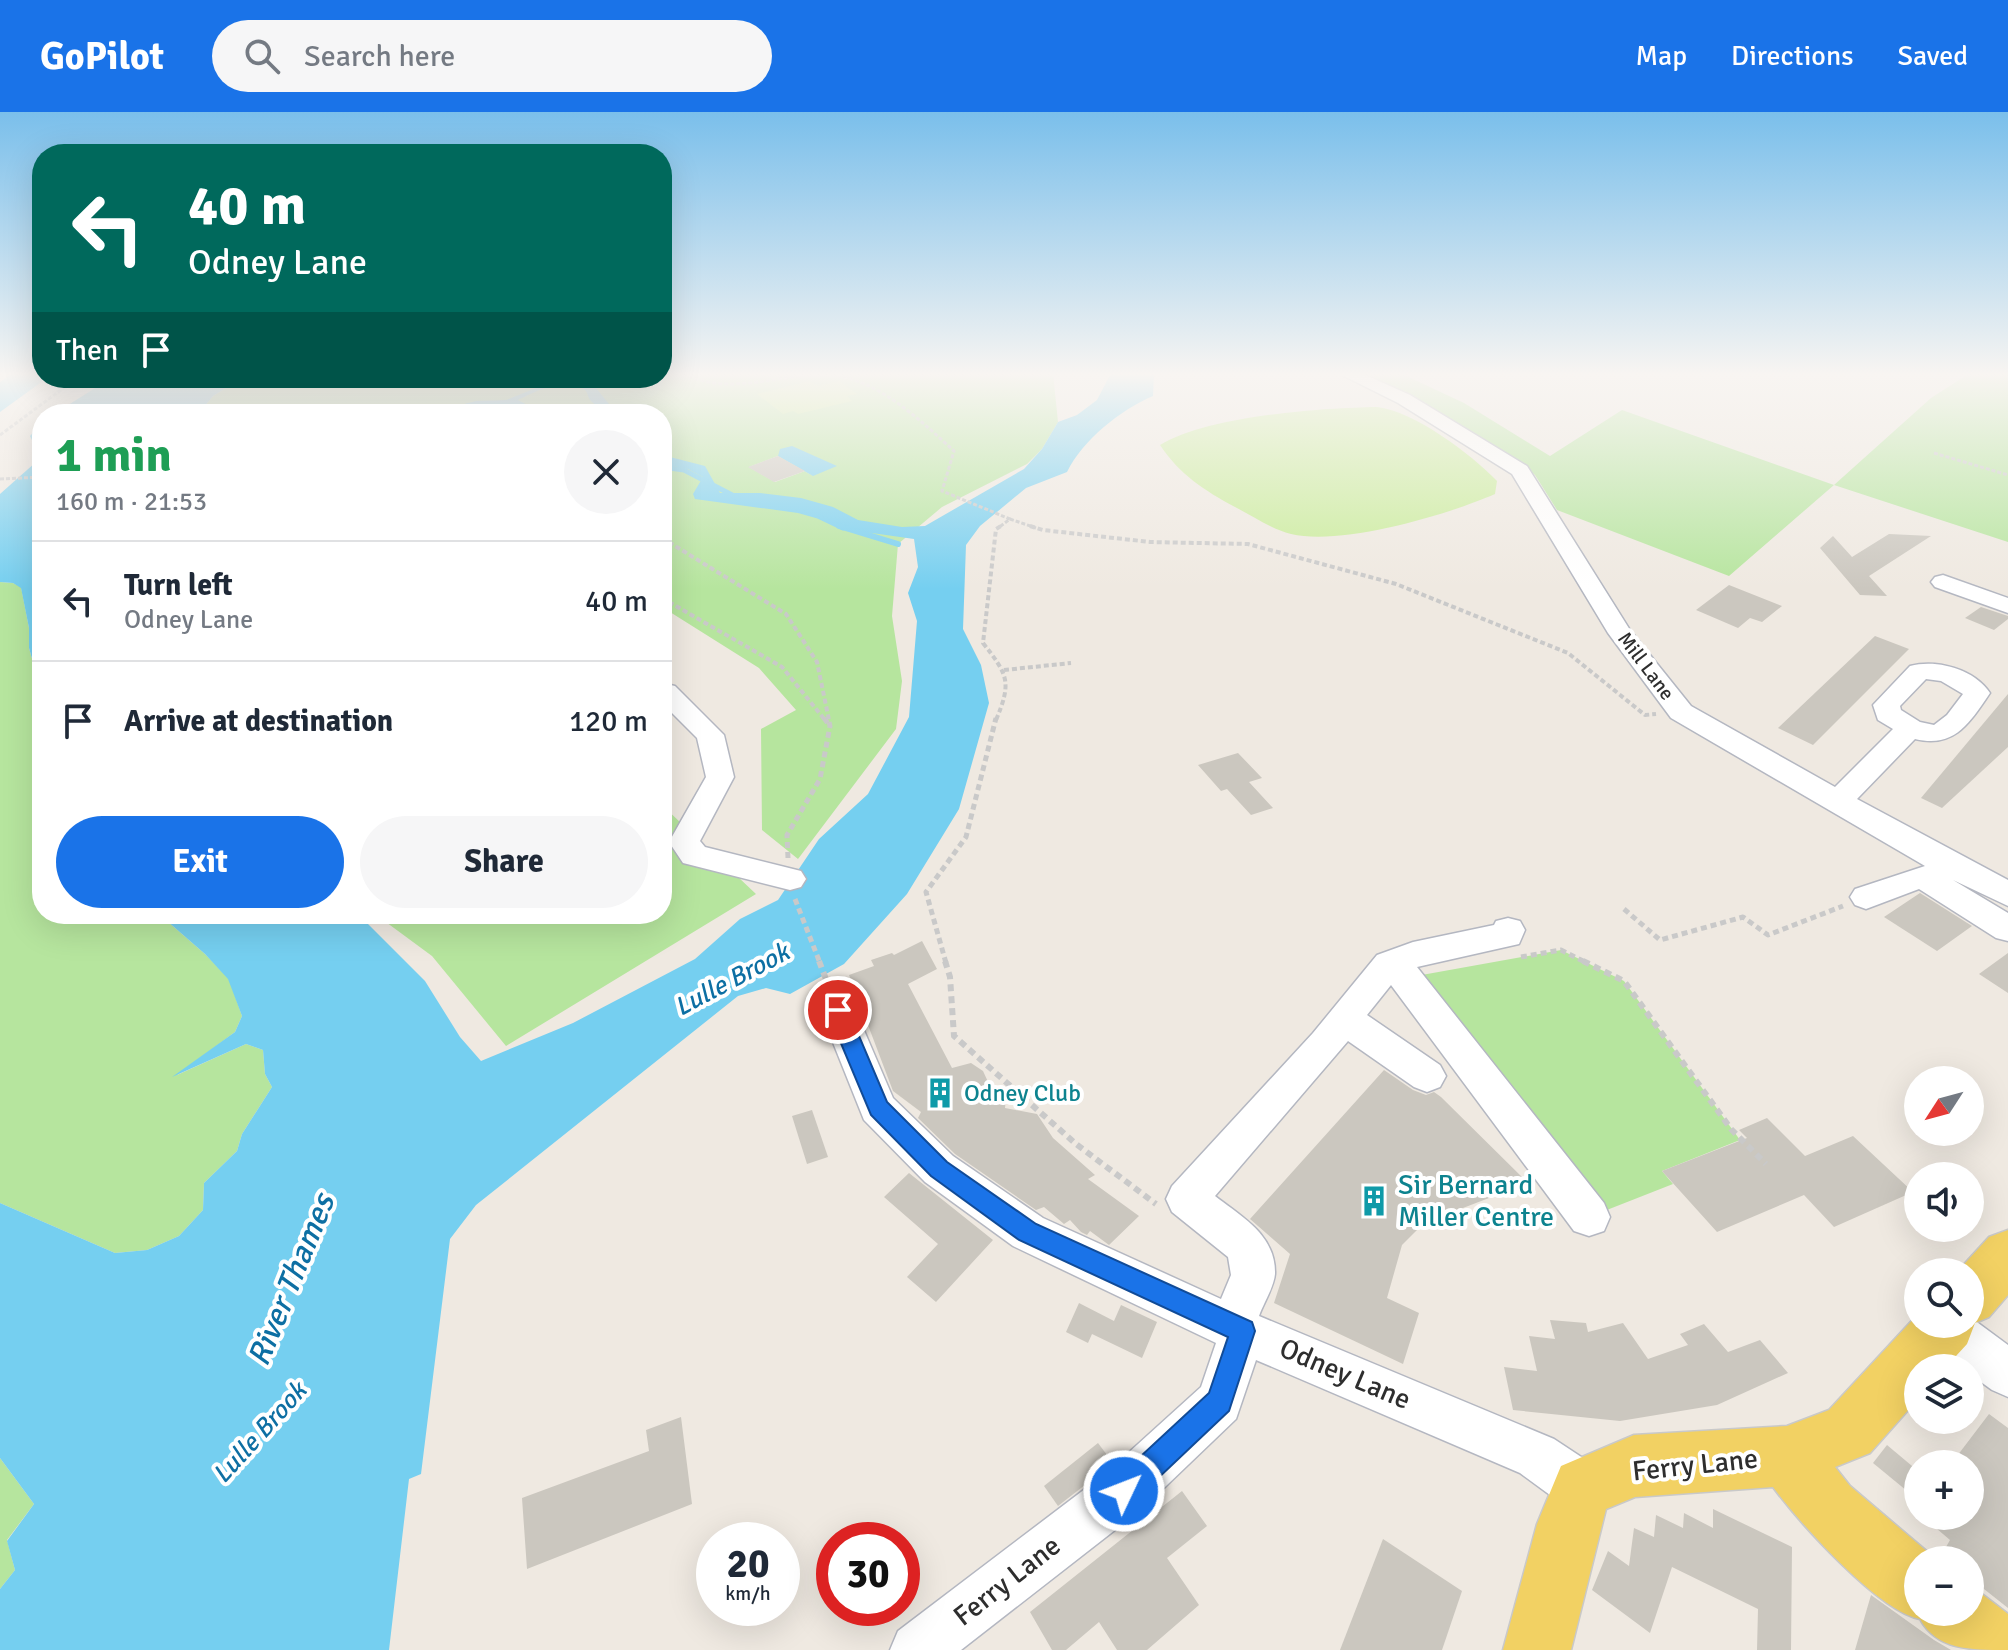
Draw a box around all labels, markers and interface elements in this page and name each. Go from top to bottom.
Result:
search box [212,20,772,92]
text: GoPilot [40,33,164,80]
icon: search [240,34,284,78]
text: Search here [304,38,455,75]
text: Map [1635,39,1687,73]
text: Directions [1731,39,1853,73]
text: Saved [1897,39,1968,73]
text: 40 m [188,171,306,240]
icon: left [56,176,160,280]
text: Odney Lane [188,240,367,285]
icon: arrive [134,328,178,372]
text: Then [56,332,118,369]
text: 1 min [56,426,172,485]
button: close [564,430,648,514]
text: 160 m · 21:53 [56,486,207,518]
text: Turn left [124,567,233,604]
icon: left [56,579,100,623]
text: 40 m [585,583,648,620]
text: Odney Lane [124,604,253,636]
street label: Mill Lane [1612,627,1680,705]
icon: arrive [56,699,100,743]
text: Arrive at destination [124,703,393,740]
text: 120 m [569,703,648,740]
button: Exit [56,816,344,908]
button: Share [360,816,648,908]
water label: Lulle Brook [669,936,796,1023]
pin [804,976,872,1044]
icon: arrive [816,988,860,1032]
north arrow [1904,1066,1984,1146]
map controls [1904,1066,1984,1626]
building icon: Odney Club [923,1076,957,1110]
place label: Odney Club [964,1078,1081,1108]
button: sound [1904,1162,1984,1242]
place label: Sir Bernard Miller Centre [1398,1168,1554,1234]
building icon: Sir Bernard Miller Centre [1357,1184,1391,1218]
water label: River Thames [239,1186,344,1371]
button: search [1904,1258,1984,1338]
street label: Odney Lane [1274,1331,1416,1417]
button: layers [1904,1354,1984,1434]
water label: Lulle Brook [206,1374,315,1490]
street label: Ferry Lane [1630,1441,1760,1489]
position arrow [1082,1449,1166,1533]
button: + [1904,1450,1984,1530]
speed limit sign: 30 [816,1522,920,1626]
street label: Ferry Lane [947,1529,1067,1633]
text: 20 [726,1539,770,1589]
button: − [1904,1546,1984,1626]
text: km/h [725,1581,771,1606]

